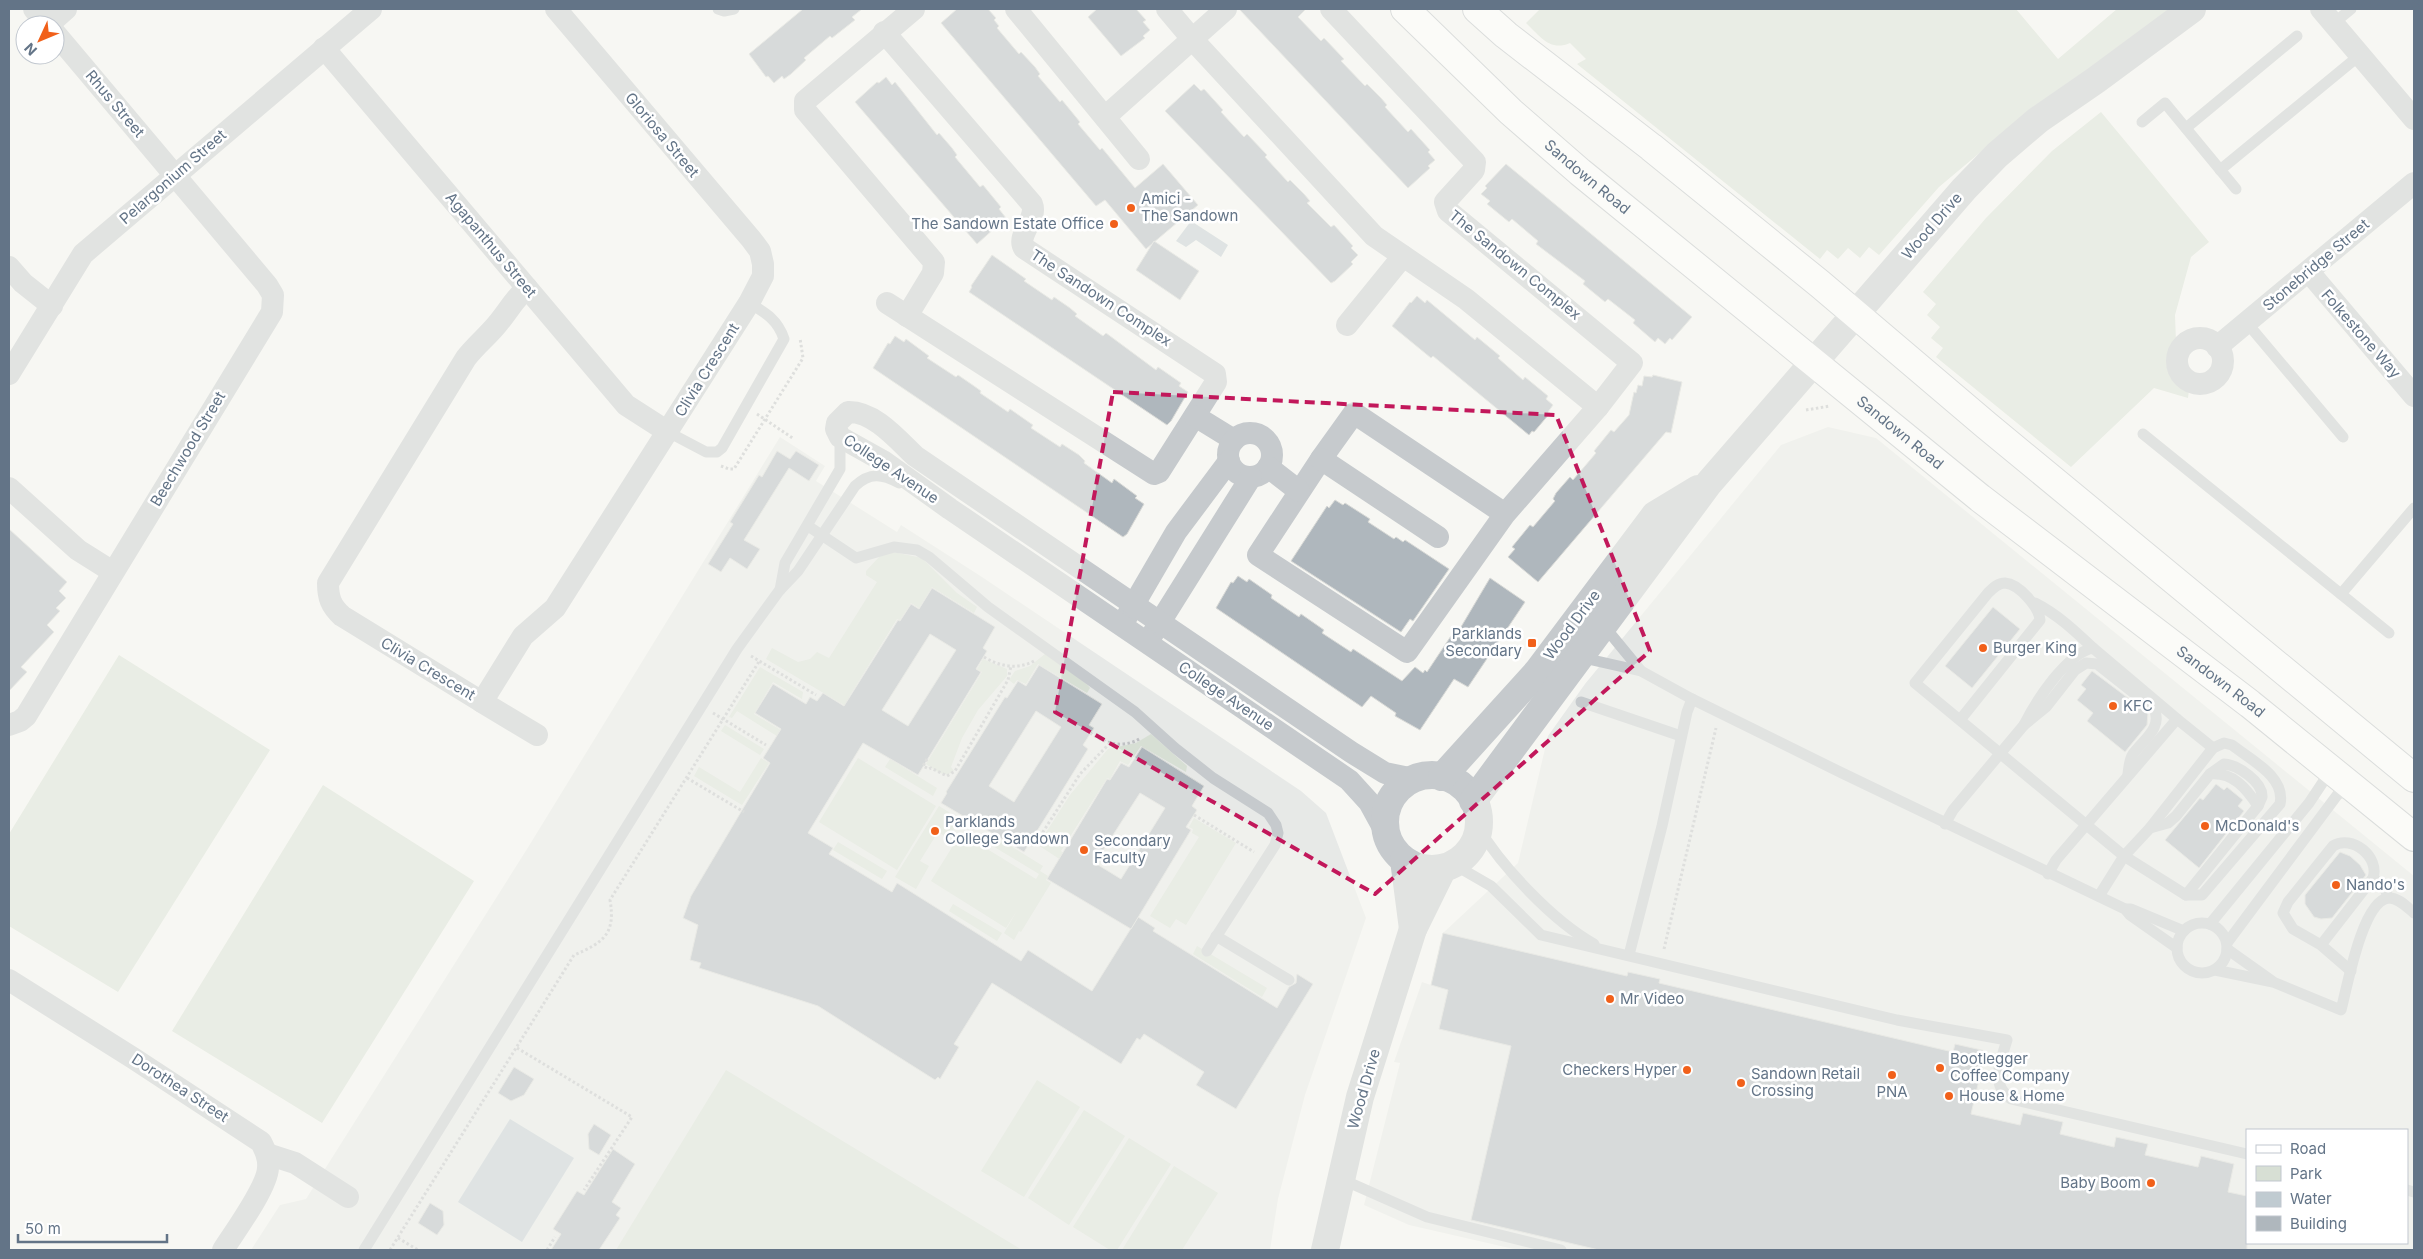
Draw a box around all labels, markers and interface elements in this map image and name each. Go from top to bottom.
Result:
north arrow [15,15,65,65]
text: N [20,40,40,59]
street label: Rhus Street [82,66,149,141]
street label: Gloriosa Street [621,88,704,181]
street label: Pelargonium Street [116,125,230,228]
street label: Sandown Road [1541,135,1634,218]
street label: Agapanthus Street [442,188,541,301]
street label: Wood Drive [1897,188,1966,263]
place label: Amici - The Sandown [1141,189,1238,225]
marker: Amici - The Sandown [1125,202,1137,214]
street label: The Sandown Complex [1446,206,1585,324]
place label: The Sandown Estate Office [911,214,1104,233]
street label: Stonebridge Street [2258,214,2373,315]
marker: The Sandown Estate Office [1108,218,1120,230]
street label: The Sandown Complex [1027,245,1175,350]
street label: Folkestone Way [2318,285,2406,382]
street label: Clivia Crescent [670,319,743,420]
street label: Beechwood Street [146,388,229,510]
street label: Sandown Road [1853,391,1948,473]
street label: College Avenue [840,430,943,507]
street label: Wood Drive [1539,586,1604,663]
place label: Parklands Secondary [1445,624,1523,660]
street label: Clivia Crescent [377,633,479,704]
marker: Parklands Secondary [1526,637,1538,649]
place label: Burger King [1993,638,2077,657]
street label: Sandown Road [2173,641,2269,721]
marker: Burger King [1977,642,1989,654]
street label: College Avenue [1175,657,1278,734]
place label: KFC [2123,696,2153,715]
marker: KFC [2107,700,2119,712]
place label: Parklands College Sandown [945,812,1069,848]
place label: McDonald's [2215,816,2300,835]
marker: McDonald's [2199,820,2211,832]
marker: Parklands College Sandown [929,825,941,837]
place label: Secondary Faculty [1094,831,1171,867]
marker: Secondary Faculty [1078,844,1090,856]
place label: Nando's [2346,875,2405,894]
marker: Nando's [2330,879,2342,891]
place label: Mr Video [1620,989,1684,1008]
marker: Mr Video [1604,993,1616,1005]
street label: Wood Drive [1343,1047,1384,1131]
street label: Dorothea Street [128,1049,232,1126]
place label: Bootlegger Coffee Company [1950,1049,2070,1085]
place label: Checkers Hyper [1562,1060,1677,1079]
marker: Bootlegger Coffee Company [1934,1062,1946,1074]
marker: Checkers Hyper [1681,1064,1693,1076]
place label: Sandown Retail Crossing [1751,1064,1860,1100]
marker: PNA [1886,1069,1898,1081]
marker: Sandown Retail Crossing [1735,1077,1747,1089]
place label: PNA [1876,1082,1908,1101]
place label: House & Home [1959,1086,2065,1105]
marker: House & Home [1943,1090,1955,1102]
legend [2246,1129,2408,1244]
text: Road [2290,1139,2326,1158]
text: Park [2290,1164,2323,1183]
place label: Baby Boom [2060,1173,2141,1192]
marker: Baby Boom [2145,1177,2157,1189]
text: Water [2290,1189,2332,1208]
scale bar [18,1212,166,1244]
text: Building [2290,1214,2347,1233]
text: 50 m [25,1219,61,1238]

